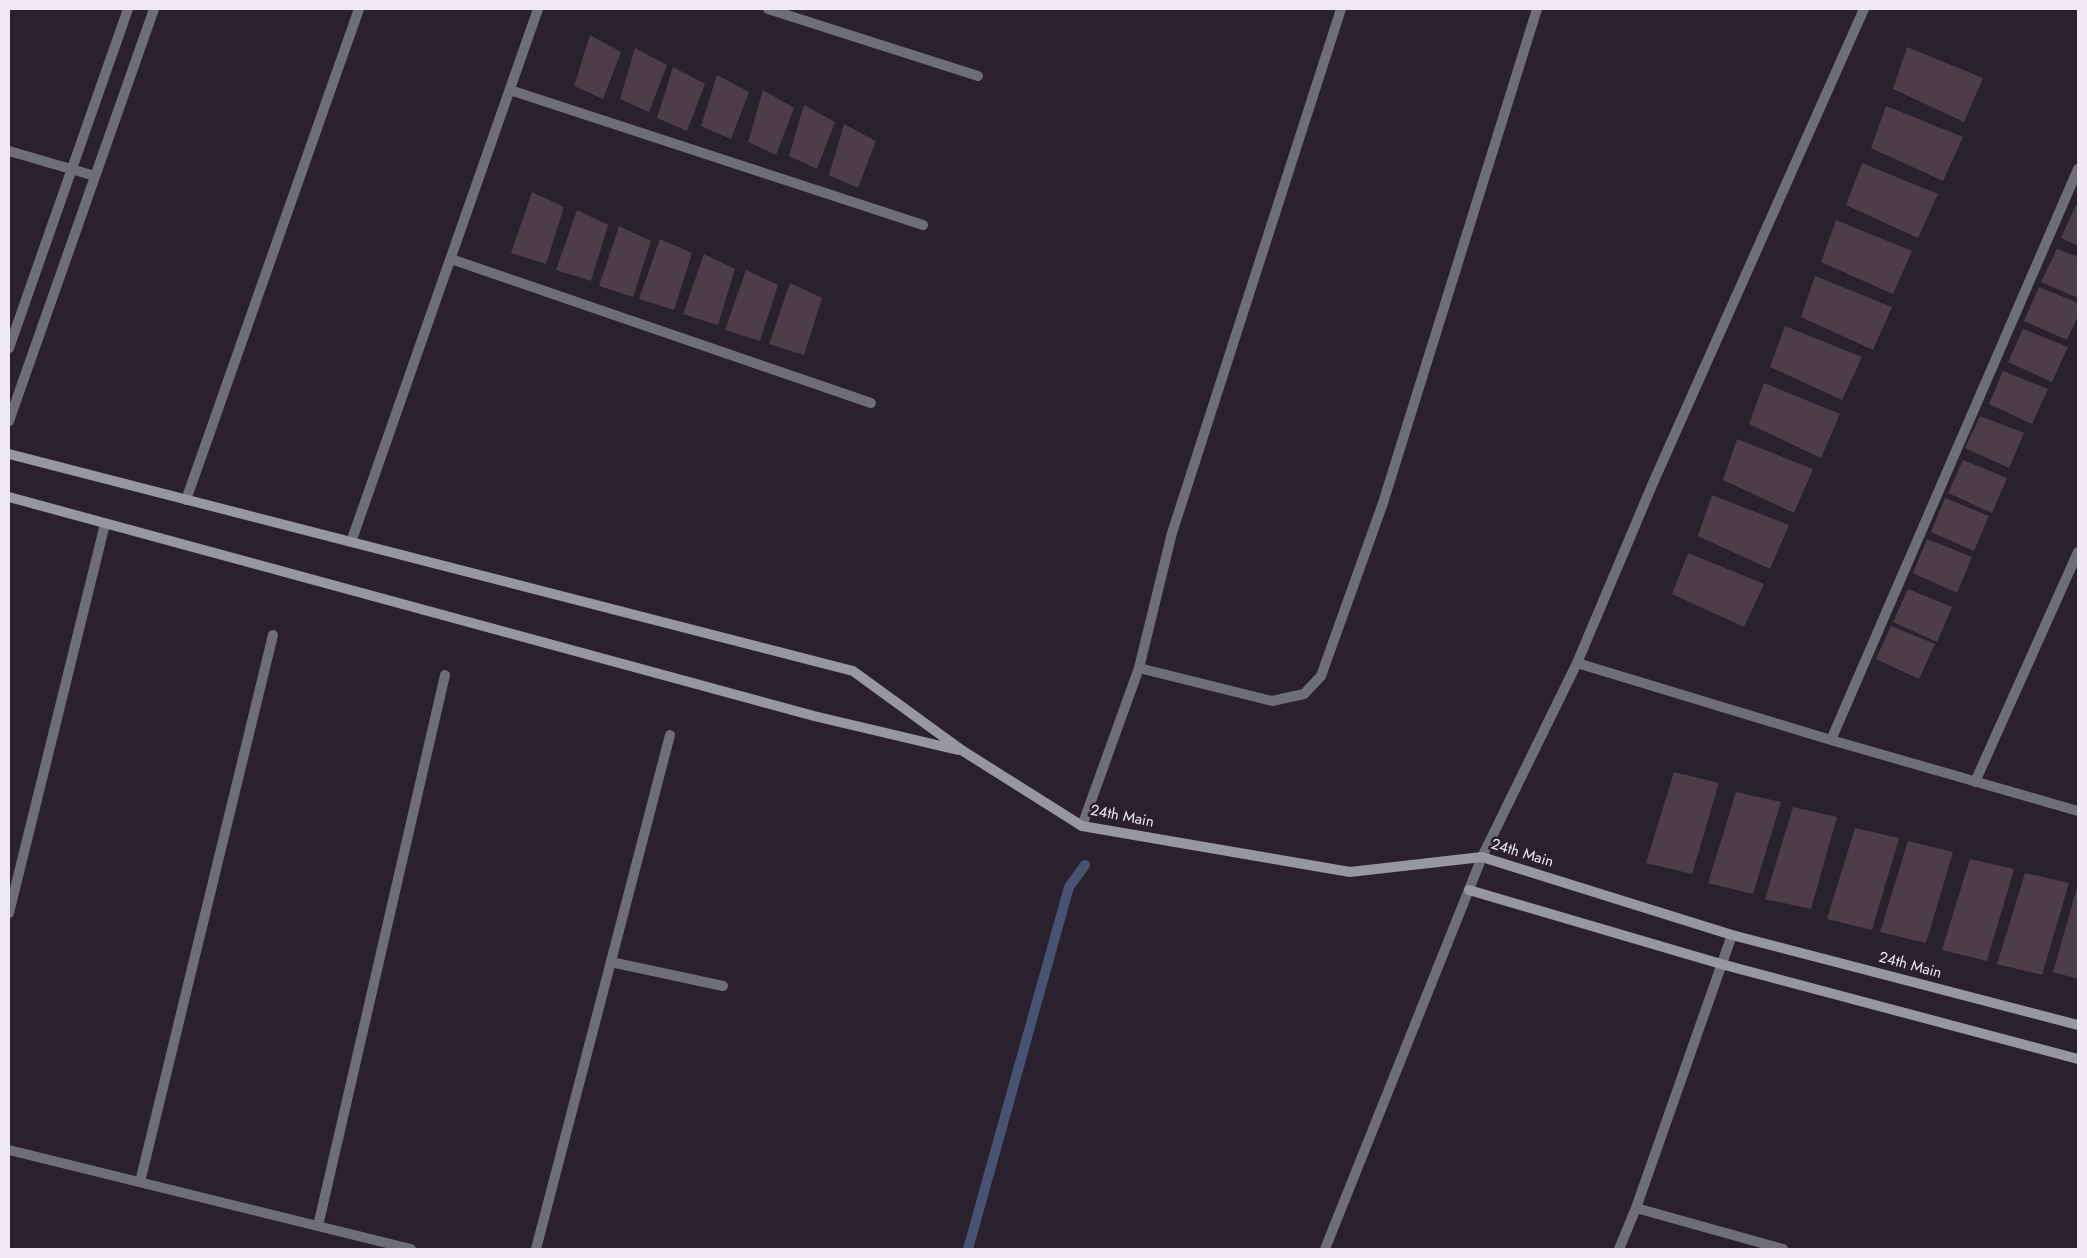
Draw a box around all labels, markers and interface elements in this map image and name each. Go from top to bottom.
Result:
street label: 24th Main [1089,802,1155,832]
street label: 24th Main [1489,836,1555,872]
street label: 24th Main [1877,949,1943,983]

